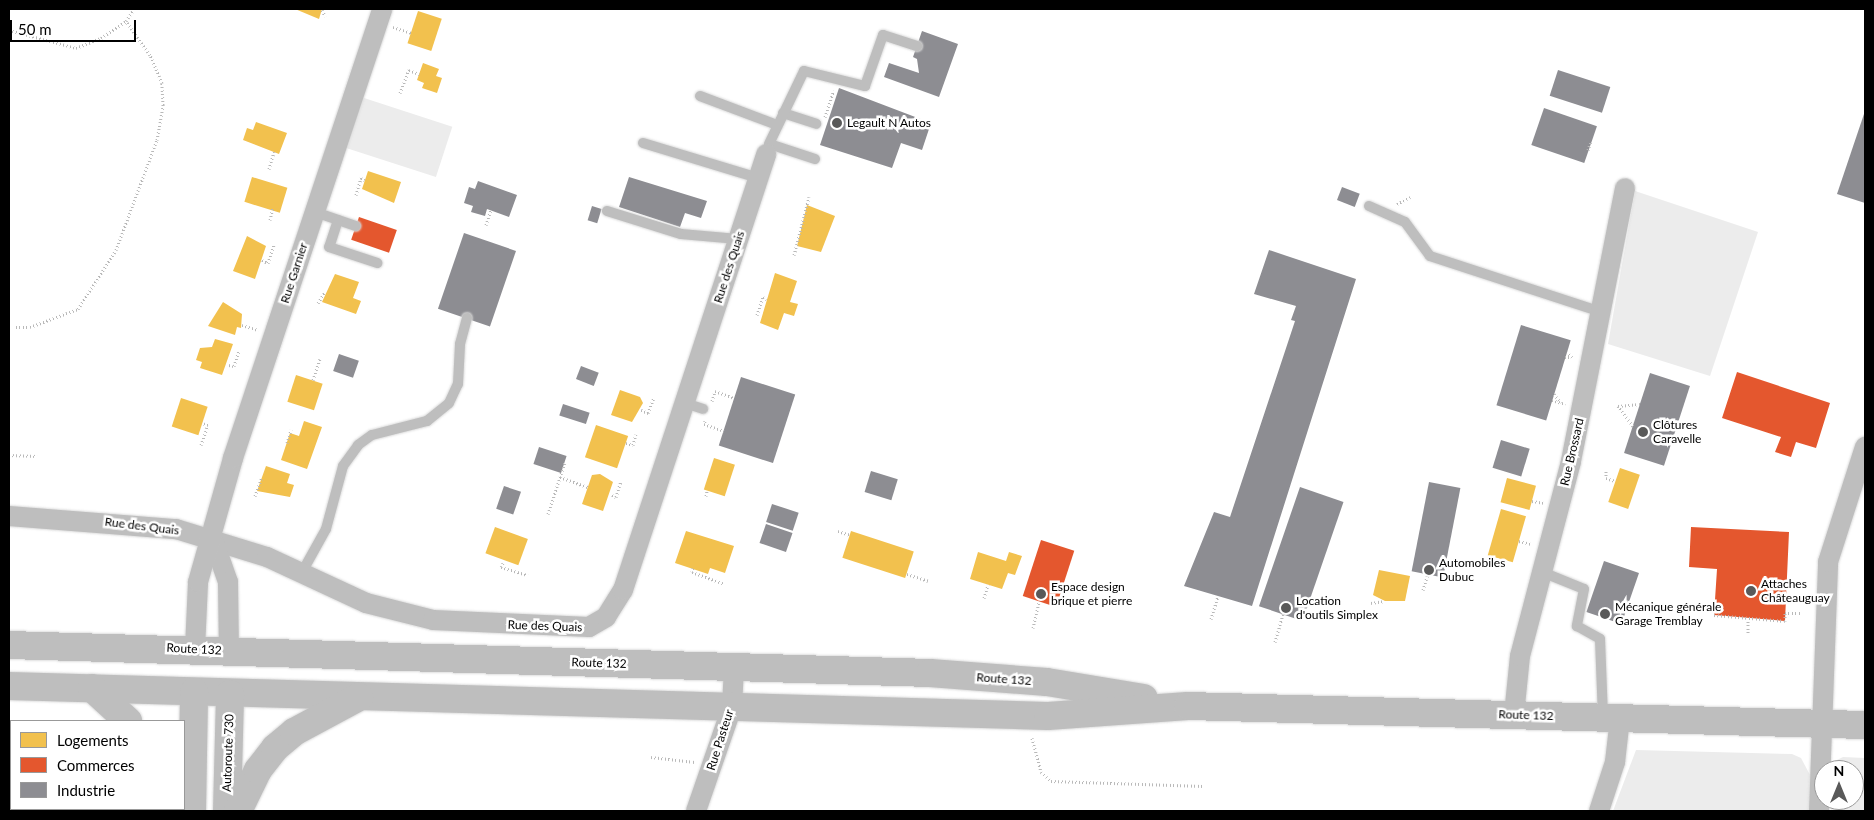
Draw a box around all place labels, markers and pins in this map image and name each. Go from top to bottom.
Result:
place label: Legault N Autos [847,116,931,130]
marker: Legault N Autos [831,117,843,129]
place label: Clôtures Caravelle [1653,418,1701,446]
marker: Clôtures Caravelle [1637,426,1649,438]
place label: Automobiles Dubuc [1439,556,1505,584]
marker: Automobiles Dubuc [1423,564,1435,576]
place label: Attaches Châteauguay [1761,577,1830,605]
place label: Espace design brique et pierre [1051,580,1132,608]
marker: Attaches Châteauguay [1745,585,1757,597]
marker: Espace design brique et pierre [1035,588,1047,600]
place label: Location d'outils Simplex [1296,594,1378,622]
place label: Mécanique générale Garage Tremblay [1615,600,1721,628]
marker: Location d'outils Simplex [1280,602,1292,614]
marker: Mécanique générale Garage Tremblay [1599,608,1611,620]

